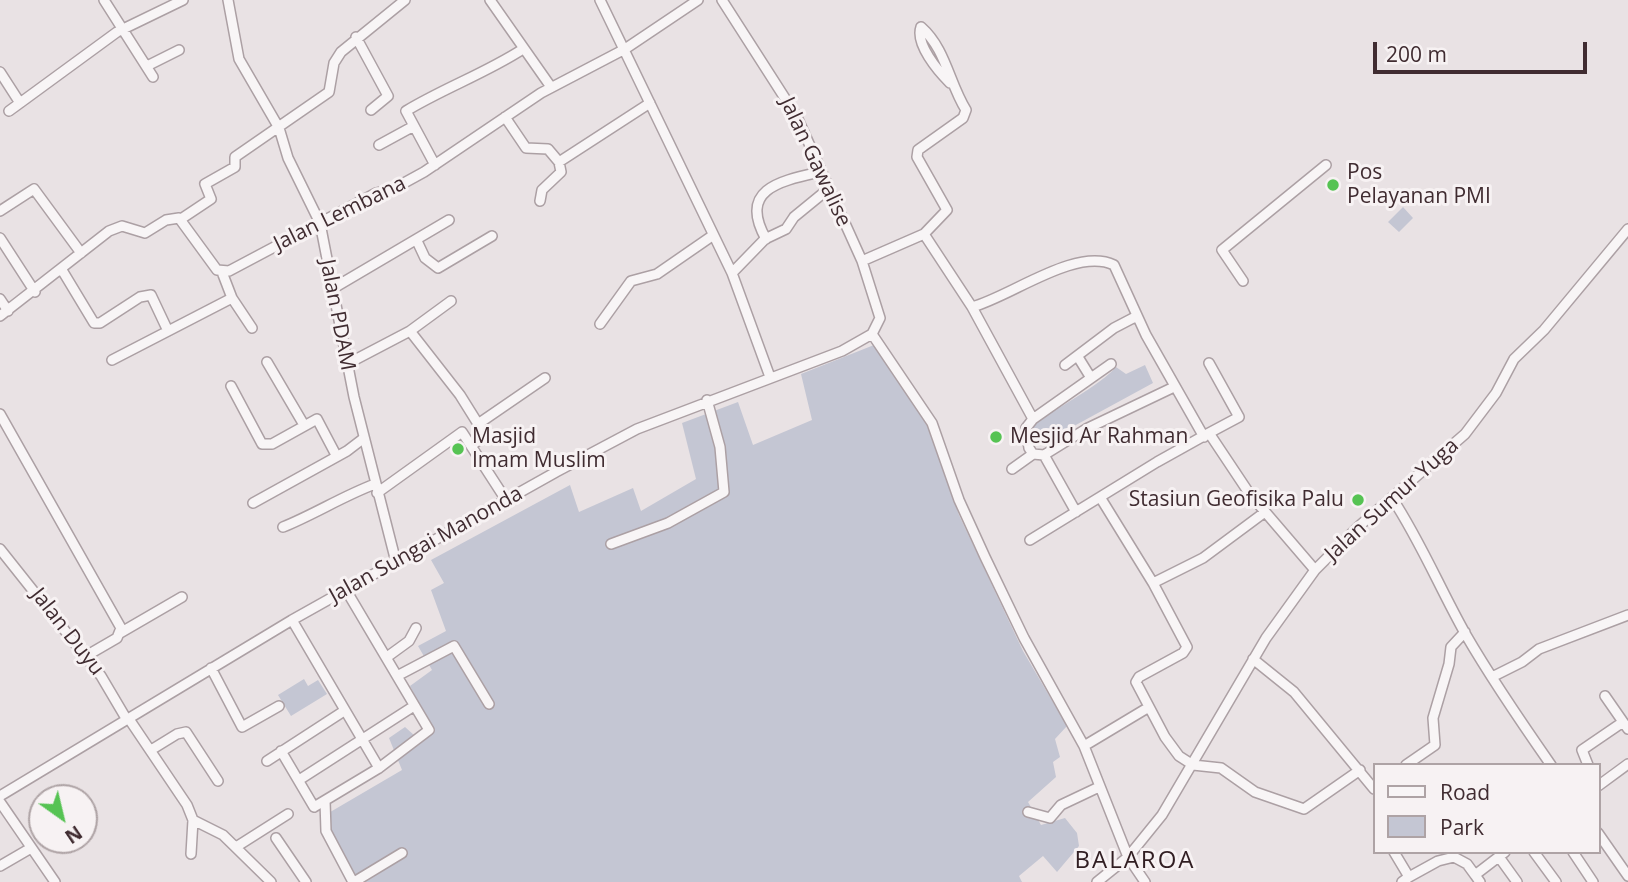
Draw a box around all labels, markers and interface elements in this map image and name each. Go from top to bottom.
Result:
scale bar [1376,28,1590,72]
text: 200 m [1386,40,1447,68]
street label: Jalan Gawalise [774,93,856,231]
place label: Pos Pelayanan PMI [1347,160,1491,210]
street label: Jalan Lembana [270,171,410,257]
marker: Pos Pelayanan PMI [1325,177,1341,193]
street label: Jalan PDAM [314,257,360,373]
place label: Masjid Imam Muslim [472,424,606,474]
place label: Mesjid Ar Rahman [1010,424,1188,450]
marker: Mesjid Ar Rahman [988,429,1004,445]
street label: Jalan Sumur Yuga [1320,433,1464,567]
marker: Masjid Imam Muslim [450,441,466,457]
street label: Jalan Sungai Manonda [325,481,527,609]
place label: Stasiun Geofisika Palu [1129,487,1344,513]
marker: Stasiun Geofisika Palu [1350,492,1366,508]
street label: Jalan Duyu [25,583,109,681]
legend [1372,763,1600,854]
text: Road [1440,778,1490,806]
north arrow [28,784,98,854]
text: Park [1440,813,1484,841]
text: N [60,820,87,850]
district label: BALAROA [1075,847,1195,875]

